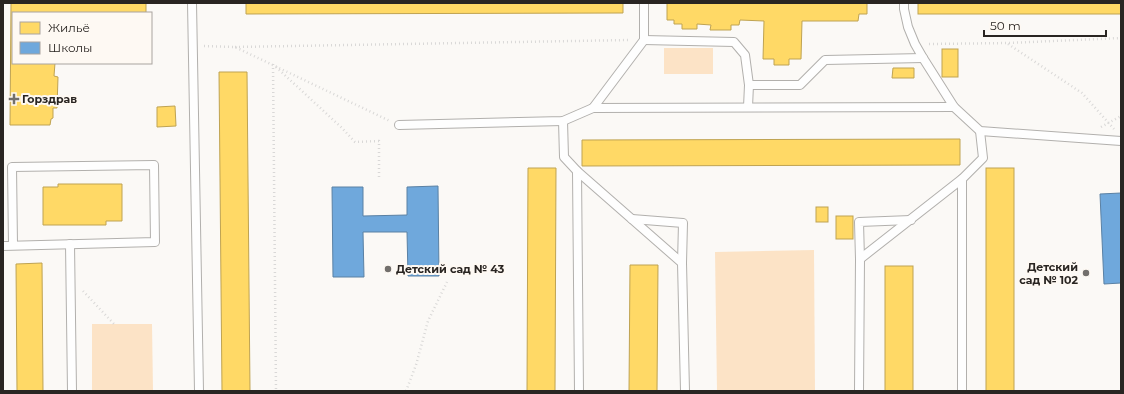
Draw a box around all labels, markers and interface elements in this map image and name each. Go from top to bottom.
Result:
legend [12,12,152,64]
scale bar [984,12,1106,38]
text: 50 m [990,18,1021,33]
text: Жильё [48,20,90,35]
text: Школы [48,40,93,55]
place label: Горздрав [22,92,77,106]
marker: Горздрав [9,94,19,104]
place label: Детский сад № 102 [1019,260,1078,287]
place label: Детский сад № 43 [396,262,505,276]
marker: Детский сад № 43 [383,264,393,274]
marker: Детский сад № 102 [1081,268,1091,278]

